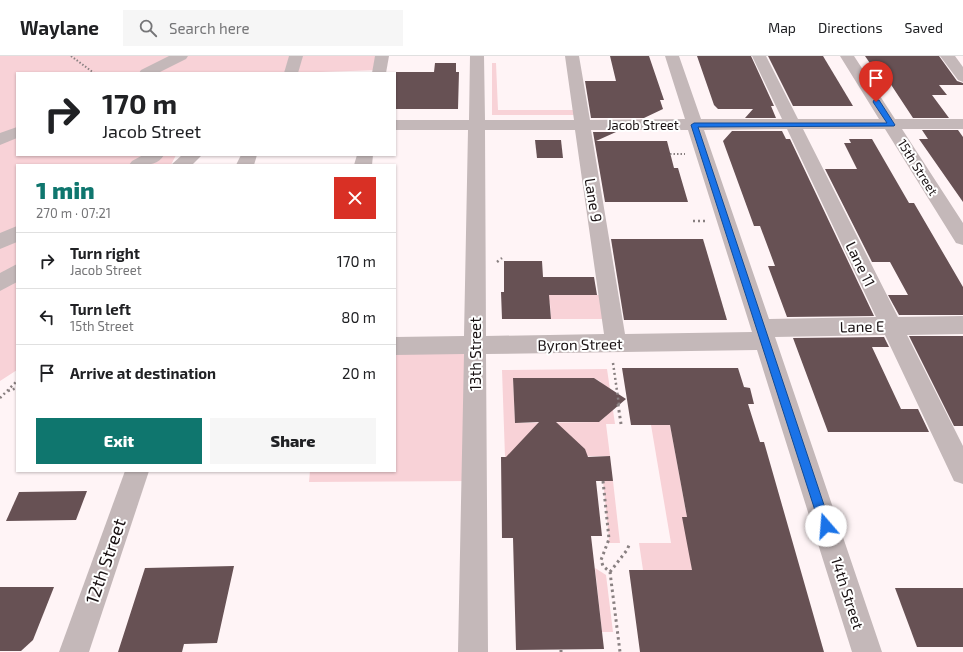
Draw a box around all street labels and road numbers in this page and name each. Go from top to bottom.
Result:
street label: Jacob Street [607,117,679,133]
street label: 15th Street [894,136,942,198]
street label: Lane 9 [582,177,606,223]
street label: Lane 11 [842,238,880,290]
street label: 13th Street [466,317,484,391]
street label: Lane E [840,317,884,335]
street label: Byron Street [537,334,623,354]
street label: 12th Street [80,515,130,606]
street label: 14th Street [828,555,868,632]

